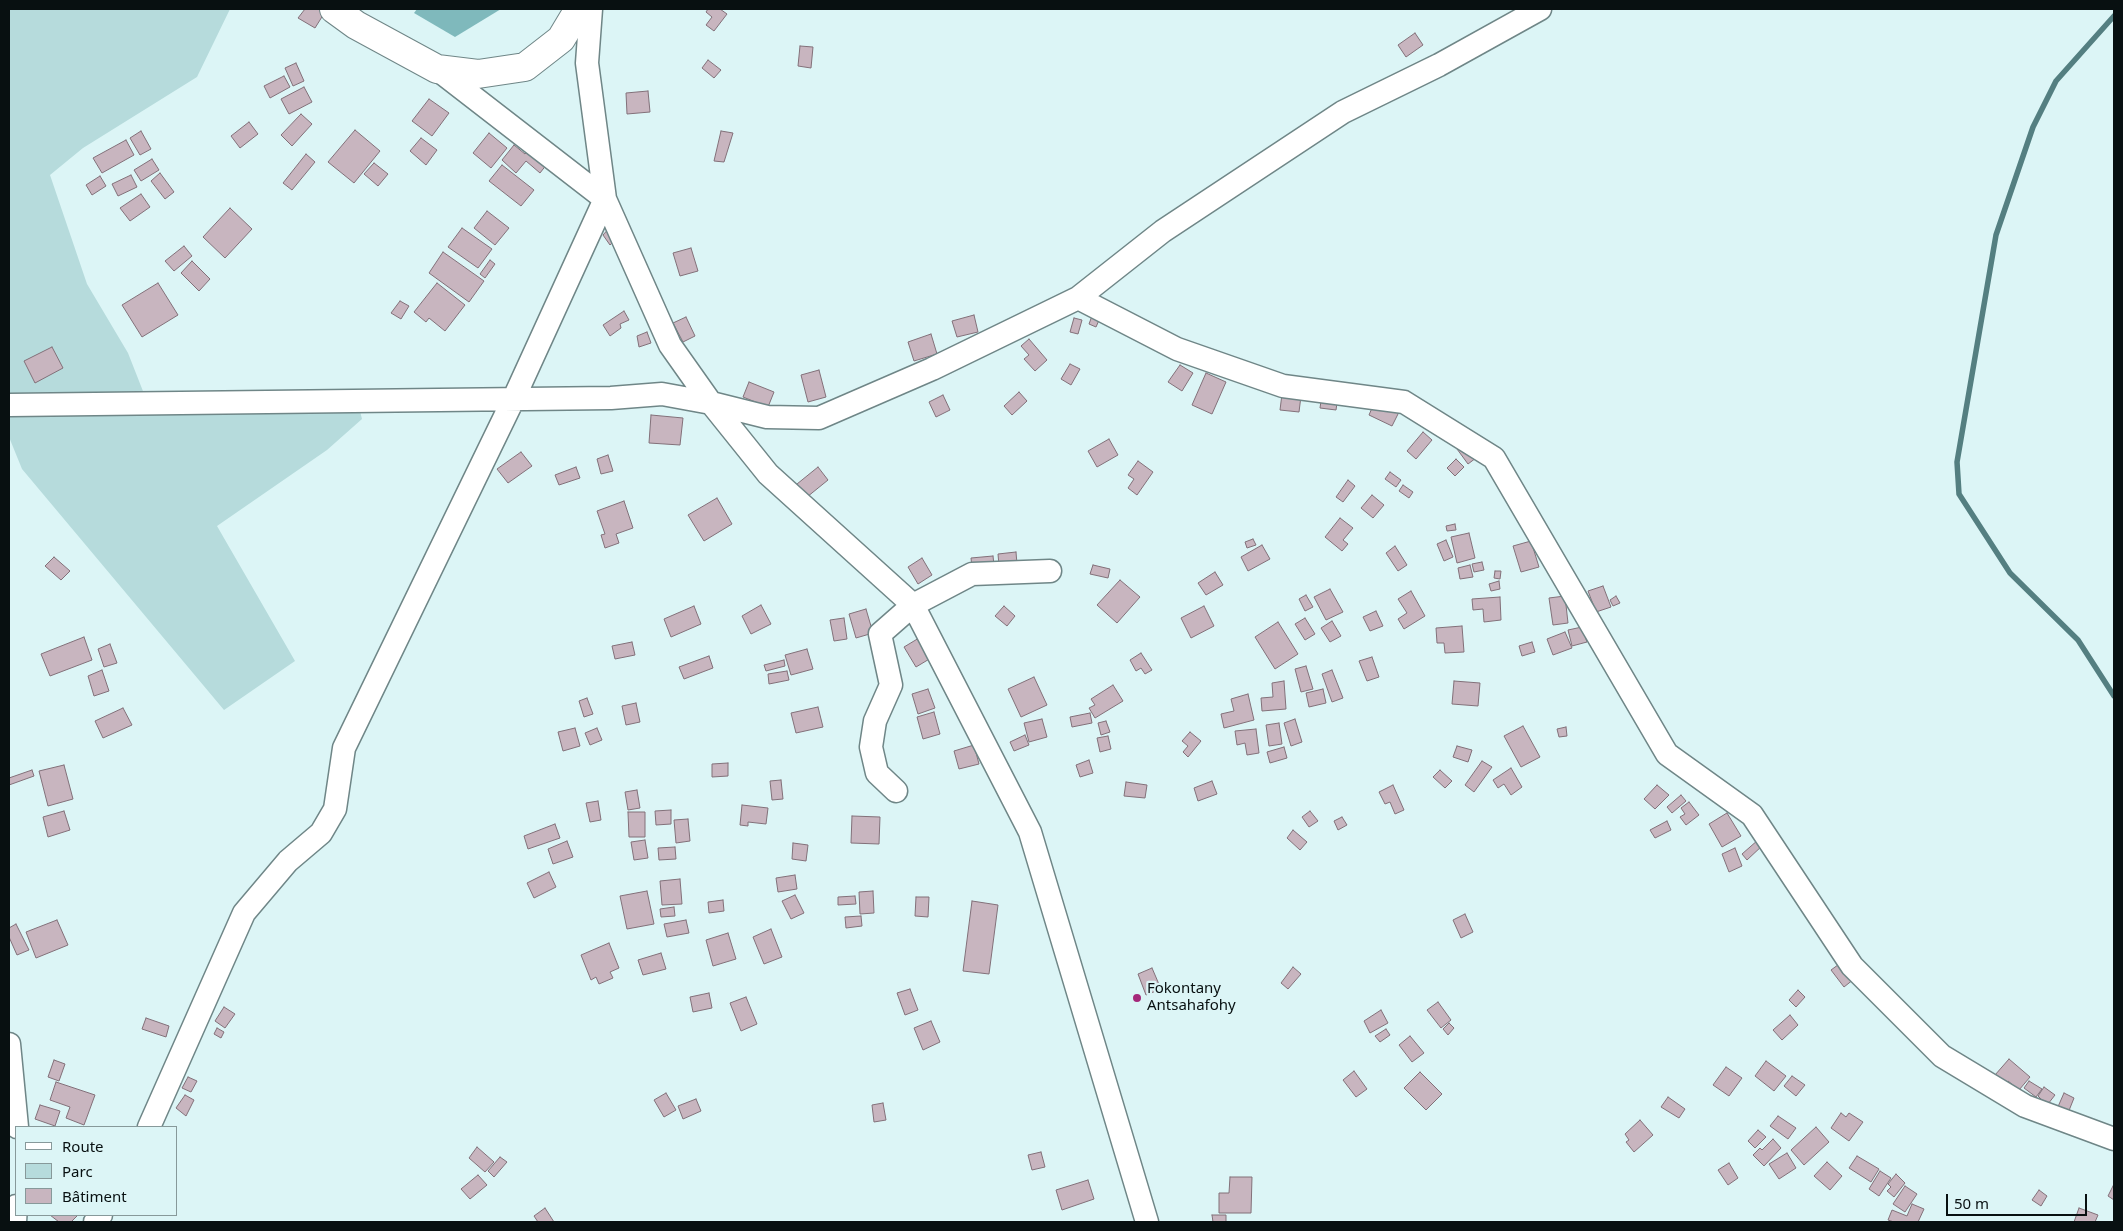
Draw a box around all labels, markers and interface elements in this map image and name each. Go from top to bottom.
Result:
place label: Fokontany Antsahafohy [1147,980,1236,1015]
marker: Fokontany Antsahafohy [1131,992,1143,1004]
legend [15,1126,178,1216]
text: Route [62,1136,104,1156]
text: Parc [62,1161,93,1181]
scale bar [1948,1184,2089,1216]
text: Bâtiment [62,1186,127,1206]
text: 50 m [1954,1193,1989,1213]

